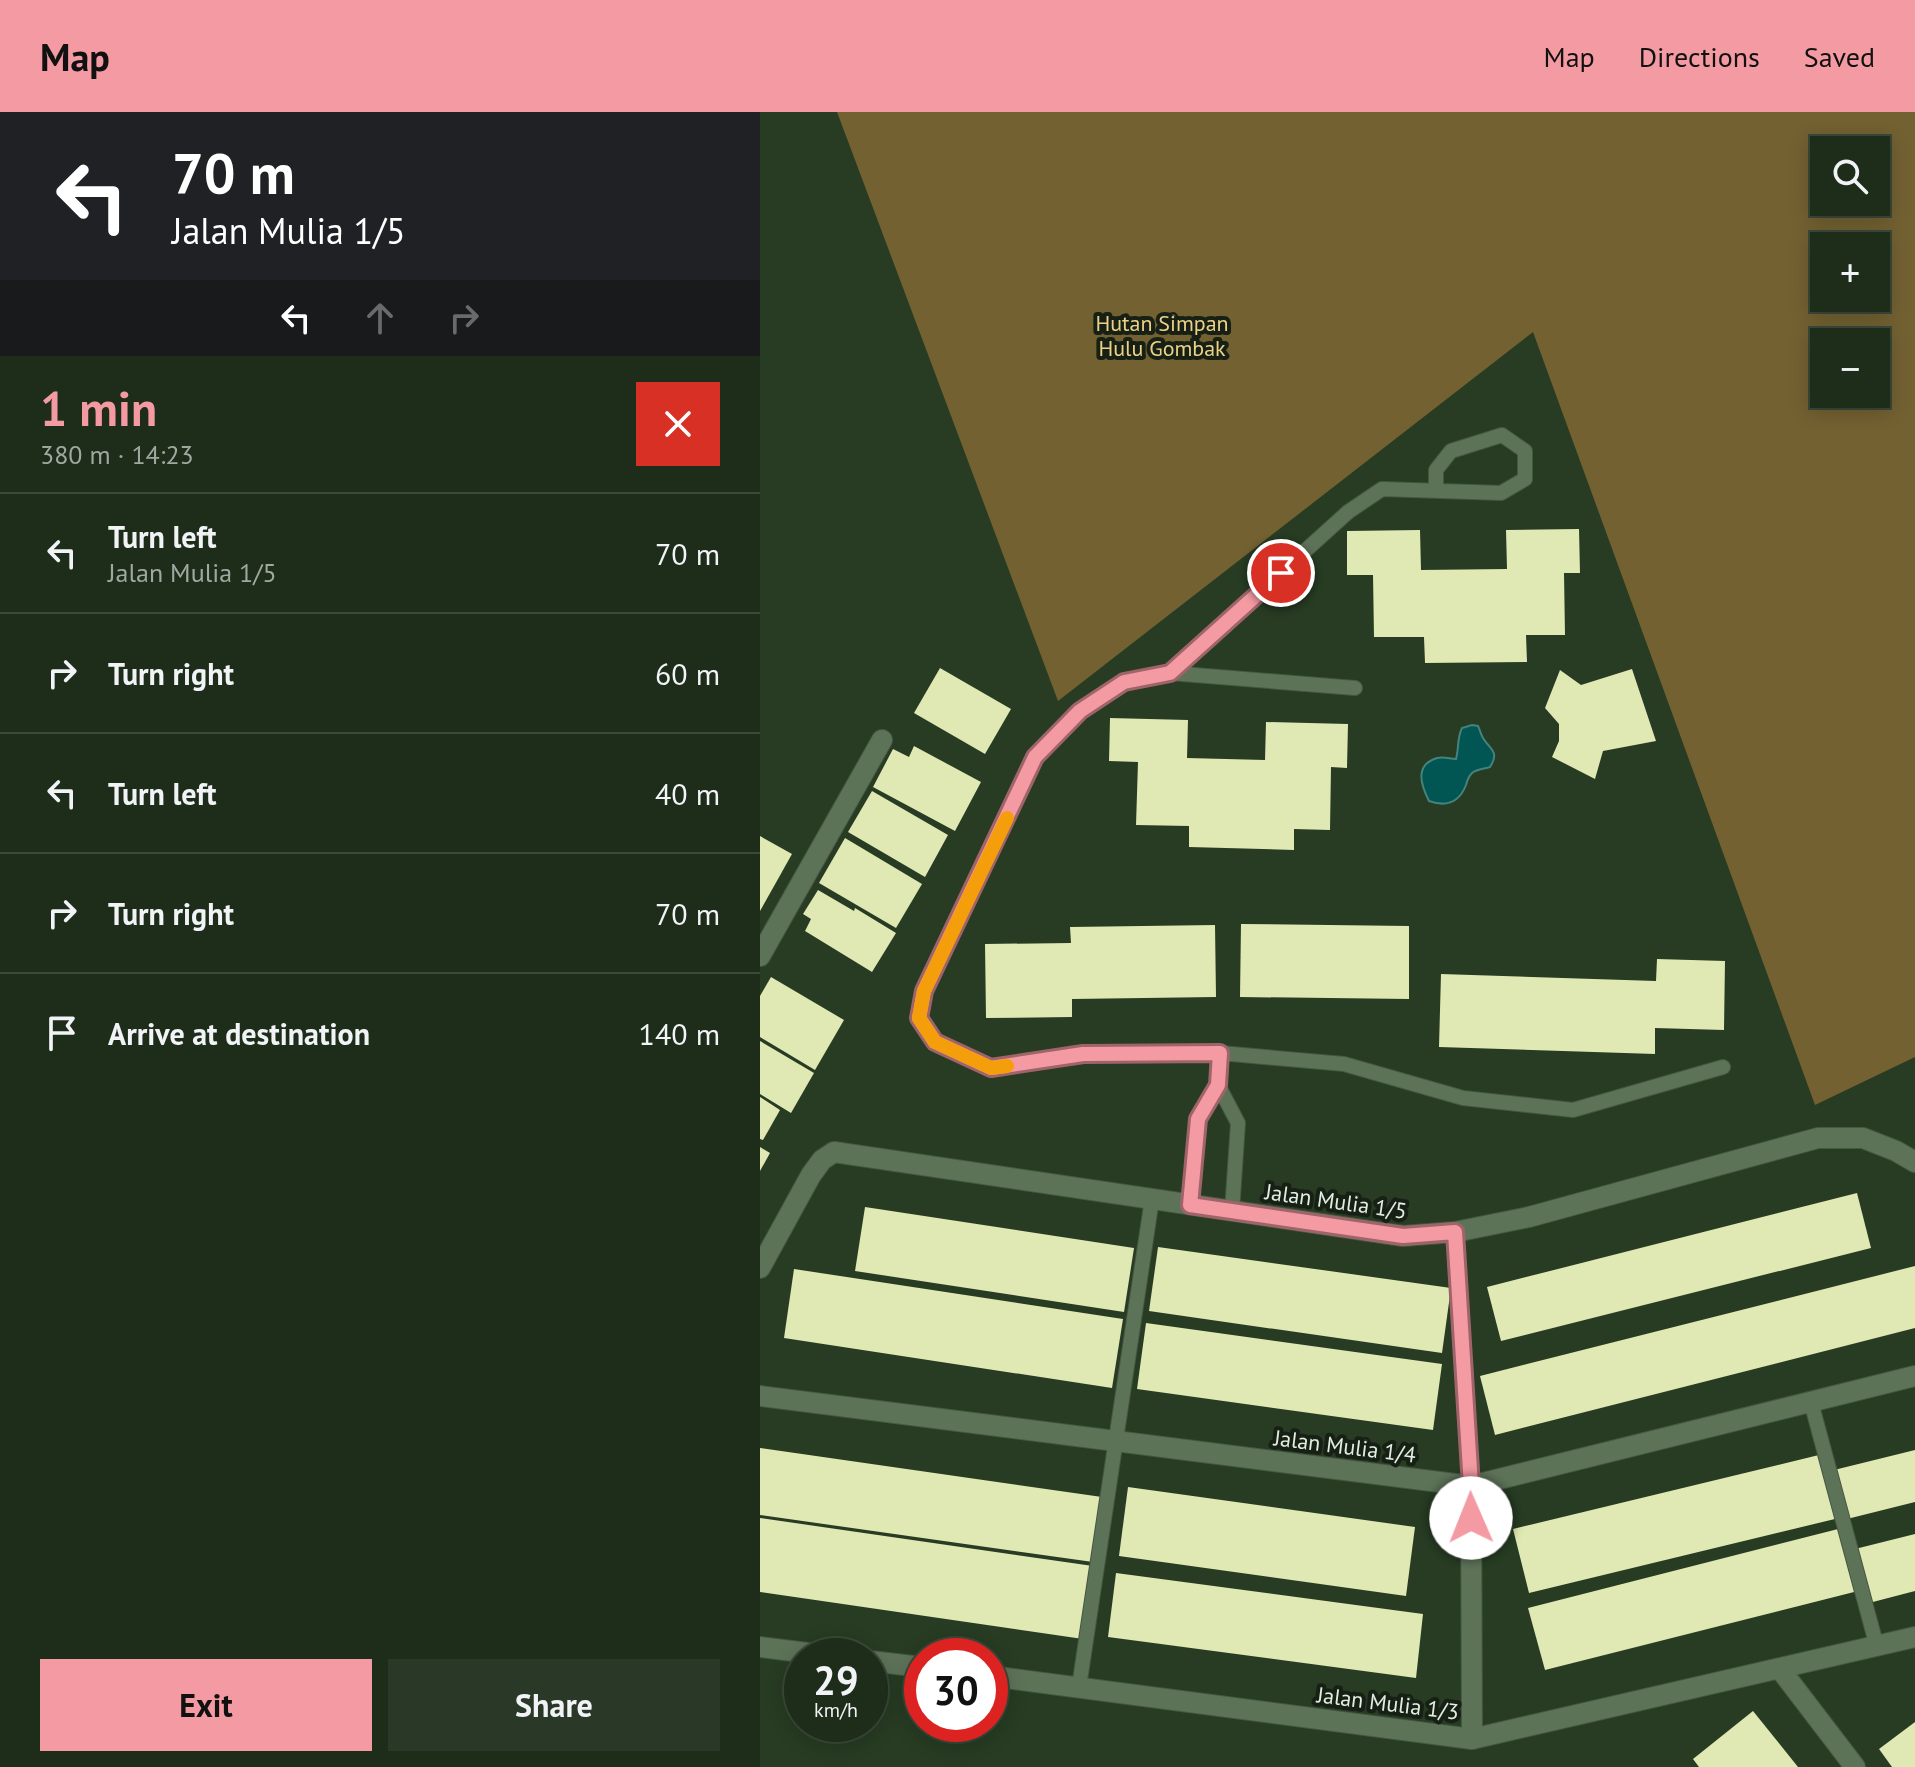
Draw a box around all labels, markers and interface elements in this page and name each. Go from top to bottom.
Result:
text: Map [40,32,110,81]
text: Map [1544,38,1595,75]
text: Directions [1639,38,1760,75]
text: Saved [1804,38,1875,75]
map controls [1810,136,1890,408]
button: search [1810,136,1890,216]
text: 70 m [172,137,295,209]
icon: left [40,144,144,248]
text: Jalan Mulia 1/5 [172,207,406,254]
button: + [1810,232,1890,312]
icon: left [274,296,318,340]
icon: ahead [358,296,402,340]
icon: right [442,296,486,340]
park label: Hutan Simpan Hulu Gombak [1095,309,1229,362]
button: − [1810,328,1890,408]
text: 1 min [40,377,157,439]
button: close [636,382,720,466]
text: 380 m · 14:23 [40,438,194,471]
text: Turn left [108,517,216,556]
icon: left [40,531,84,575]
text: 70 m [655,534,720,573]
pin [1247,539,1315,607]
icon: arrive [1259,551,1303,595]
text: Jalan Mulia 1/5 [108,556,277,589]
icon: right [40,651,84,695]
text: Turn right [108,654,234,693]
text: 60 m [655,654,720,693]
icon: left [40,771,84,815]
text: Turn left [108,774,216,813]
text: 40 m [655,774,720,813]
icon: right [40,891,84,935]
text: Turn right [108,894,234,933]
text: 70 m [655,894,720,933]
icon: arrive [40,1011,84,1055]
text: Arrive at destination [108,1014,370,1053]
text: 140 m [639,1014,720,1053]
street label: Jalan Mulia 1/5 [1262,1177,1409,1225]
street label: Jalan Mulia 1/4 [1271,1423,1418,1469]
position arrow [1429,1476,1513,1560]
speed limit sign: 30 [904,1638,1008,1742]
text: 29 [813,1654,859,1706]
button: Exit [40,1659,372,1751]
button: Share [388,1659,720,1751]
street label: Jalan Mulia 1/3 [1314,1680,1461,1726]
text: km/h [814,1697,858,1723]

